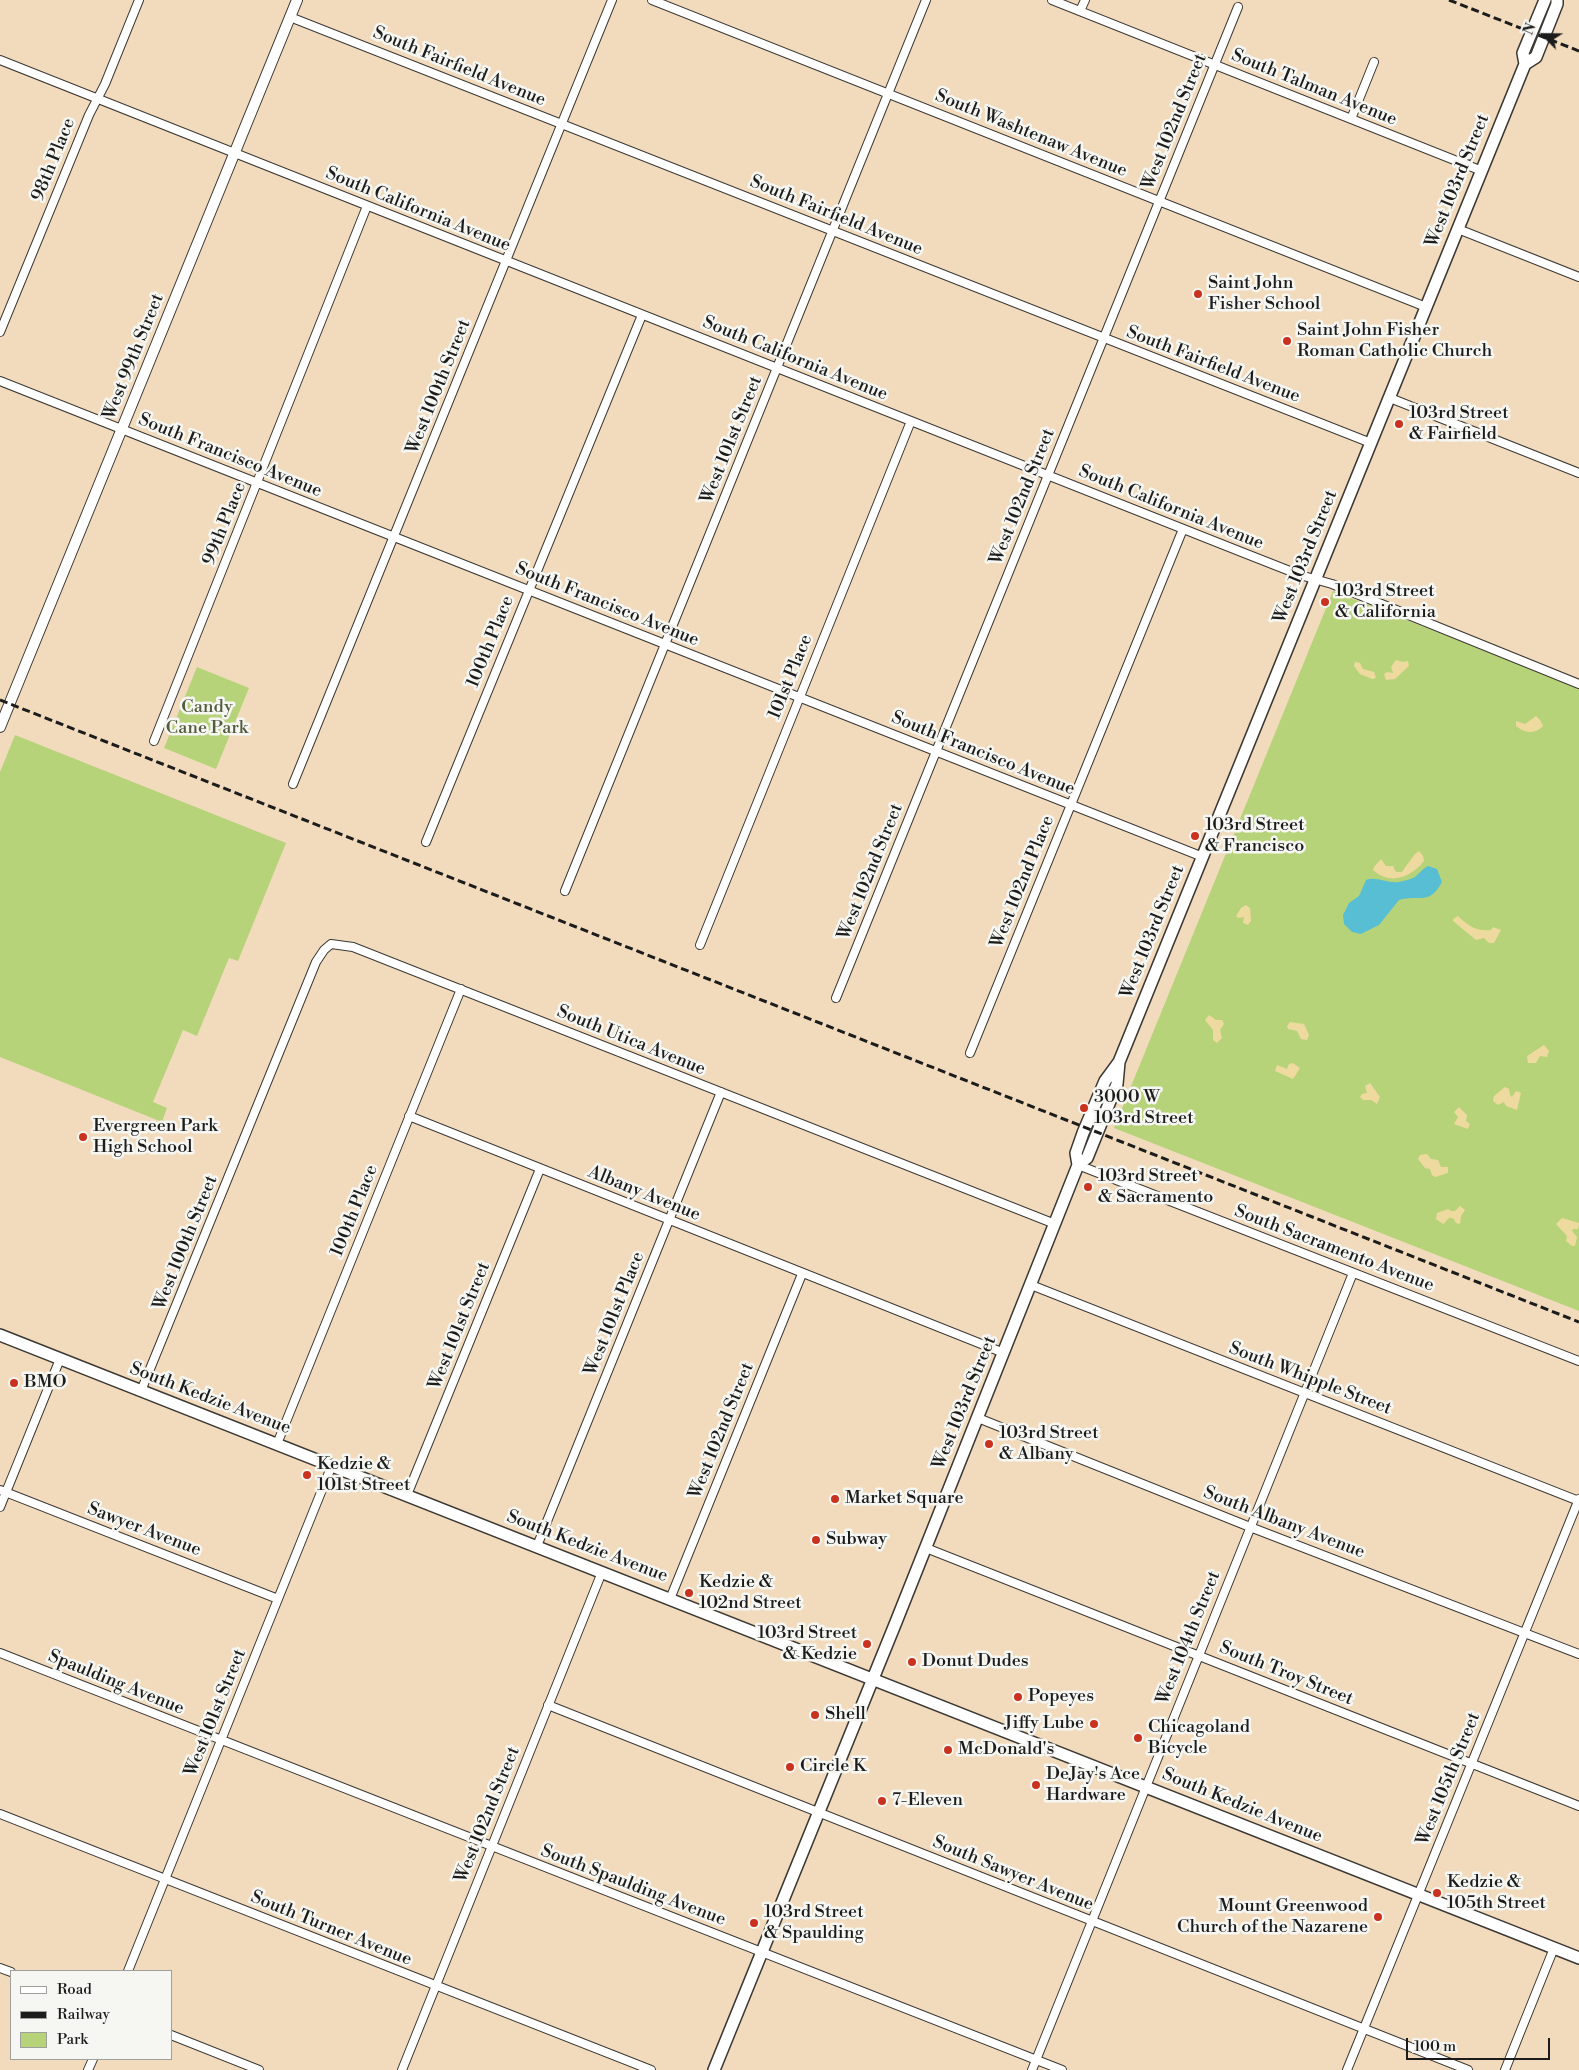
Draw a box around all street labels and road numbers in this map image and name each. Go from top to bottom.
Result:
street label: South Fairfield Avenue [369,22,549,112]
street label: South Talman Avenue [1228,45,1400,131]
street label: West 102nd Street [1138,51,1212,193]
street label: South Washtenaw Avenue [932,86,1130,182]
street label: West 103rd Street [1421,111,1495,251]
street label: 98th Place [28,115,80,205]
street label: South California Avenue [322,163,514,257]
street label: South Fairfield Avenue [746,171,926,261]
street label: West 99th Street [99,291,169,423]
street label: South California Avenue [699,312,891,406]
street label: West 100th Street [402,317,476,457]
street label: South Fairfield Avenue [1123,322,1303,408]
street label: West 101st Street [697,373,767,507]
street label: South Francisco Avenue [135,409,325,503]
street label: West 102nd Street [986,426,1060,568]
street label: South California Avenue [1075,461,1267,555]
street label: 99th Place [199,479,251,569]
street label: West 103rd Street [1269,487,1343,627]
street label: South Francisco Avenue [512,558,702,652]
street label: 100th Place [463,593,519,691]
street label: 101st Place [764,632,818,722]
street label: South Francisco Avenue [888,707,1078,801]
street label: West 102nd Street [834,801,908,943]
street label: West 102nd Place [987,813,1059,951]
street label: West 103rd Street [1116,862,1190,1002]
street label: South Utica Avenue [554,1001,708,1081]
street label: 100th Place [327,1162,383,1260]
street label: Albany Avenue [585,1162,703,1226]
street label: West 100th Street [149,1173,223,1313]
street label: South Sacramento Avenue [1231,1201,1437,1297]
street label: West 101st Place [580,1249,650,1379]
street label: West 101st Street [425,1259,495,1393]
street label: West 103rd Street [928,1333,1002,1473]
street label: South Whipple Street [1226,1338,1394,1420]
street label: South Kedzie Avenue [126,1358,294,1440]
street label: West 102nd Street [685,1360,759,1502]
street label: South Albany Avenue [1200,1482,1368,1564]
street label: Sawyer Avenue [84,1498,204,1562]
street label: South Kedzie Avenue [503,1506,671,1588]
street label: West 104th Street [1152,1568,1226,1708]
street label: South Troy Street [1216,1637,1356,1711]
street label: Spaulding Avenue [45,1646,187,1720]
street label: West 101st Street [181,1646,251,1780]
street label: West 105th Street [1413,1709,1485,1849]
street label: West 102nd Street [451,1744,525,1886]
street label: South Kedzie Avenue [1159,1764,1325,1848]
street label: South Sawyer Avenue [929,1832,1097,1916]
street label: South Spaulding Avenue [537,1841,729,1931]
street label: South Turner Avenue [247,1887,415,1971]

